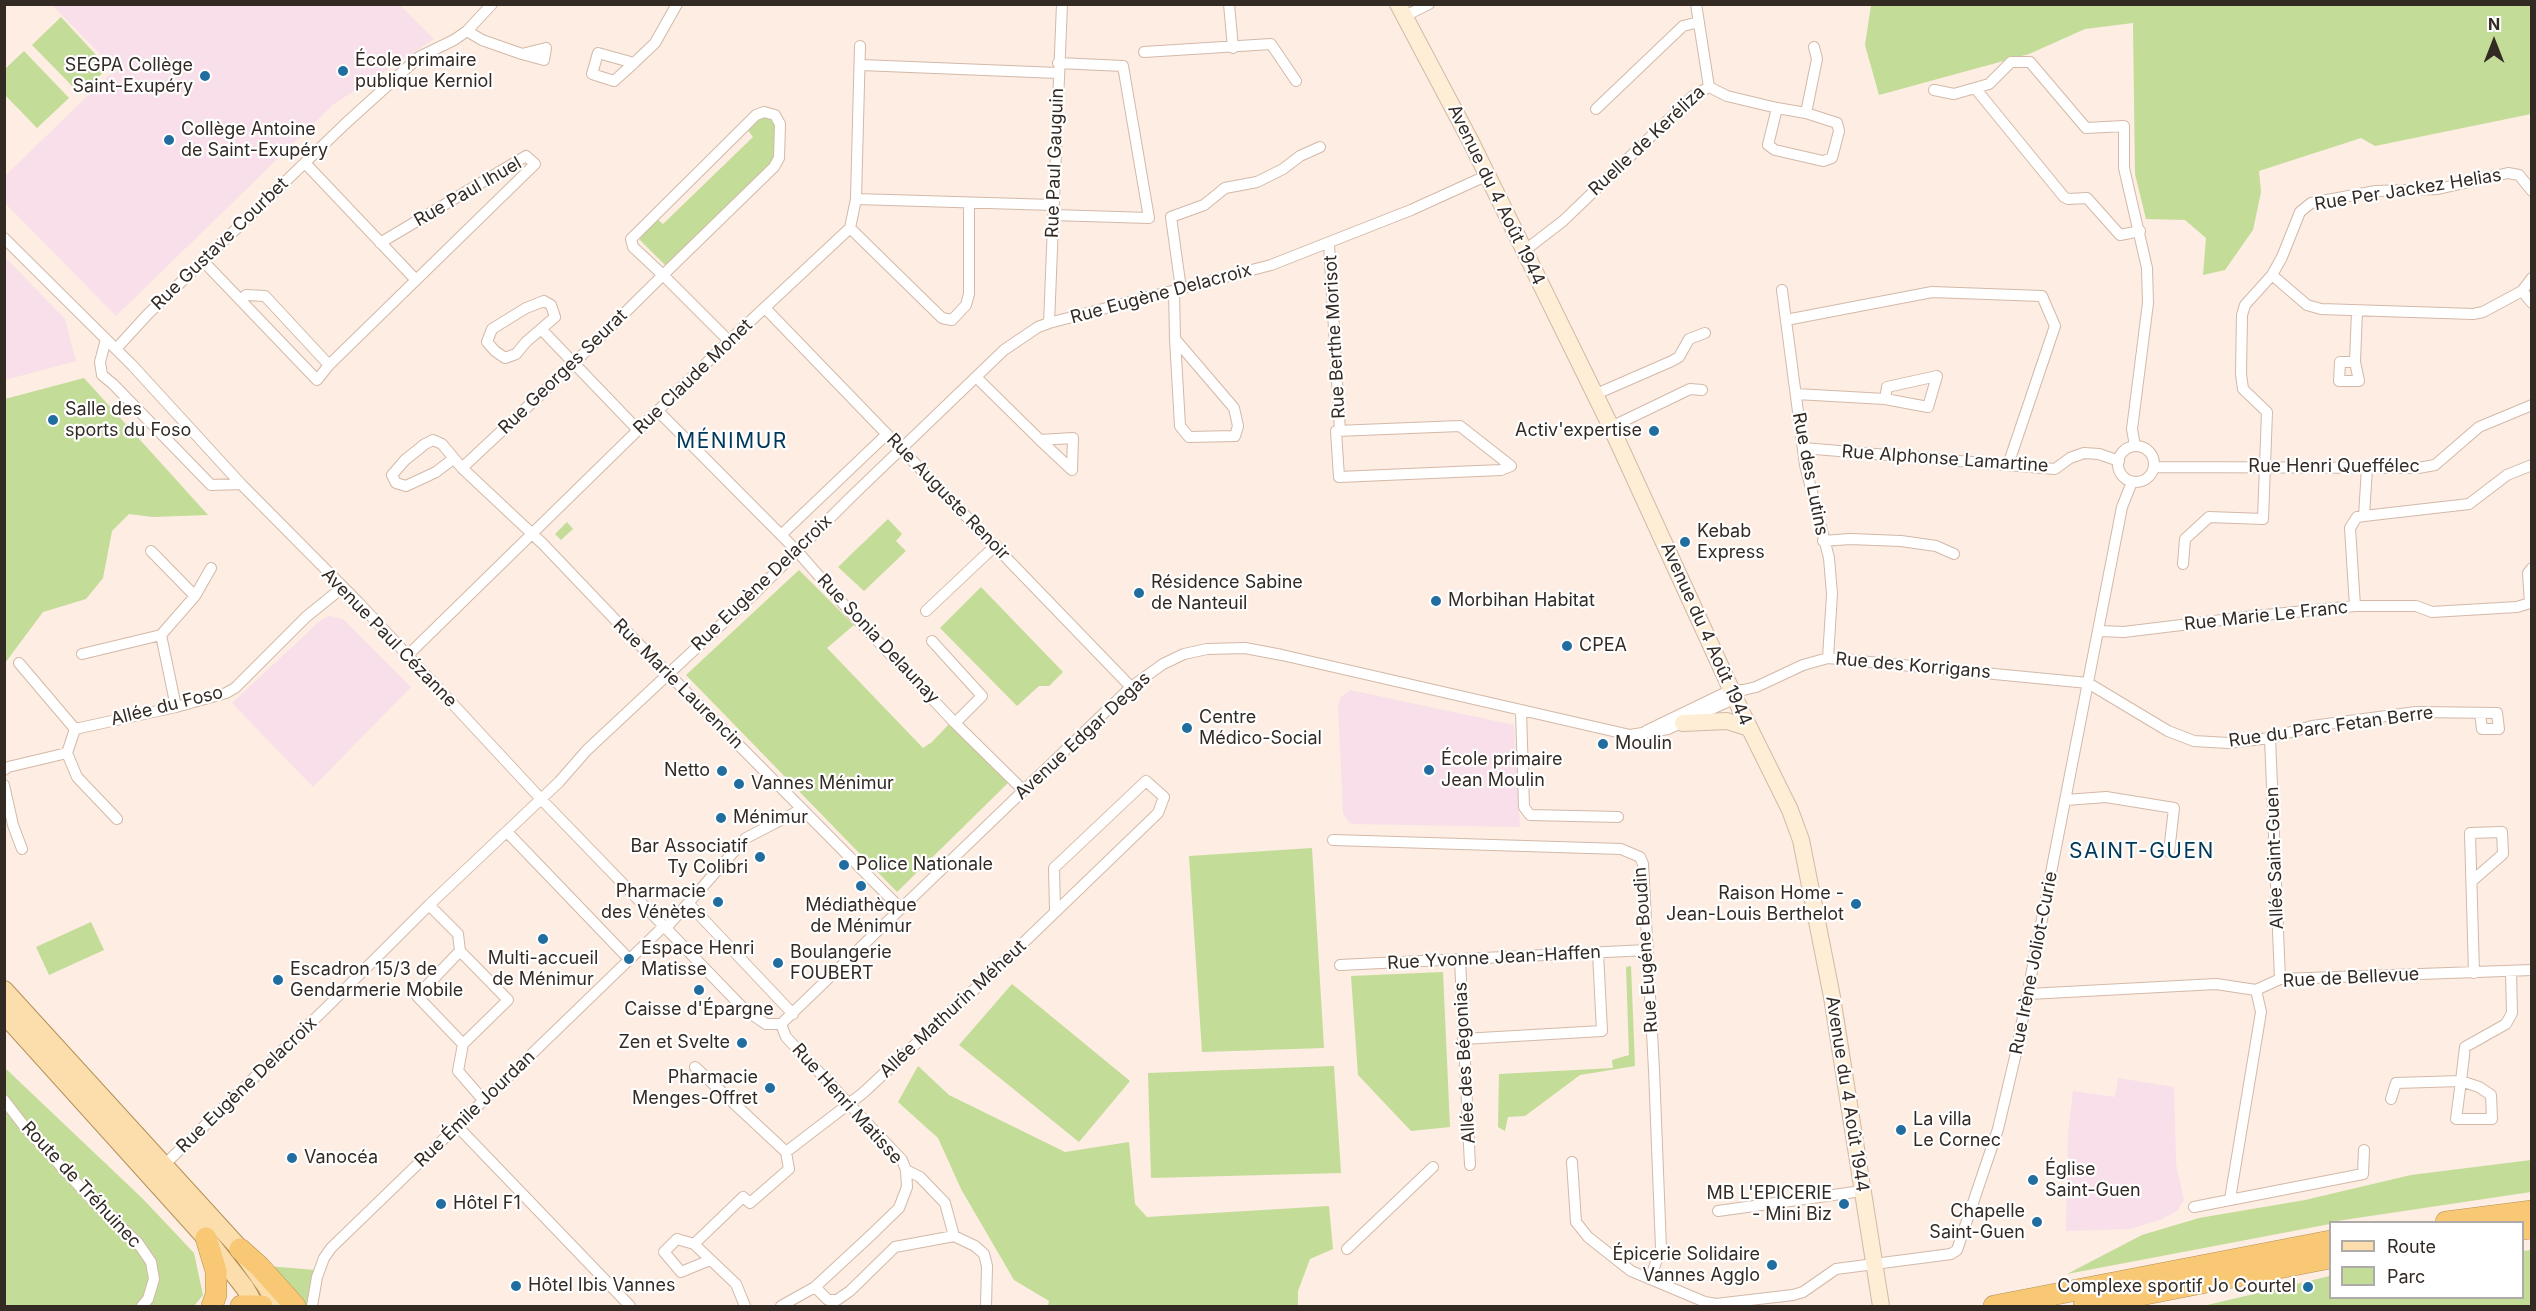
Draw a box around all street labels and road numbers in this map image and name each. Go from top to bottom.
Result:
street label: Ruelle de Keréliza [1584,82,1710,200]
street label: Rue Paul Gauguin [1042,88,1068,238]
street label: Avenue du 4 Août 1944 [1443,101,1549,289]
street label: Rue Paul Ihuel [410,153,526,231]
street label: Rue Per Jackez Helias [2313,165,2503,215]
street label: Rue Gustave Courbet [147,173,293,315]
street label: Rue Berthe Morisot [1320,255,1350,419]
street label: Rue Eugène Delacroix [1068,259,1254,329]
street label: Rue Georges Seurat [494,305,632,439]
street label: Rue Claude Monet [629,315,757,439]
street label: Rue des Lutins [1787,411,1833,537]
street label: Rue Auguste Renoir [882,429,1014,565]
street label: Rue Alphonse Lamartine [1841,441,2049,477]
street label: Rue Henri Queffélec [2248,456,2420,478]
street label: Rue Eugène Delacroix [687,510,837,656]
street label: Avenue du 4 Août 1944 [1656,539,1756,729]
street label: Avenue Paul Cézanne [317,564,461,712]
street label: Rue Sonia Delaunay [812,570,944,708]
street label: Rue Marie Le Franc [2183,597,2349,635]
street label: Rue Marie Laurencin [609,615,747,753]
street label: Rue des Korrigans [1834,648,1992,684]
street label: Avenue Edgar Degas [1011,668,1155,804]
street label: Allée du Foso [109,682,225,730]
street label: Rue du Parc Fetan Berre [2227,702,2435,752]
street label: Allée Saint-Guen [2262,786,2288,930]
street label: Rue Eugéne Boudin [1629,866,1663,1034]
street label: Rue Irène Joliot-Curie [2006,870,2062,1056]
street label: Allée Mathurin Méheut [875,936,1031,1082]
street label: Rue Yvonne Jean-Haffen [1387,942,1601,974]
street label: Rue de Bellevue [2282,964,2420,992]
street label: Allée des Bégonias [1450,982,1480,1144]
street label: Avenue du 4 Août 1944 [1821,994,1873,1194]
street label: Rue Eugène Delacroix [172,1012,322,1158]
street label: Rue Henri Matisse [787,1039,907,1169]
street label: Rue Émile Jourdan [410,1046,540,1172]
street label: Route de Tréhuinec [17,1117,145,1253]

